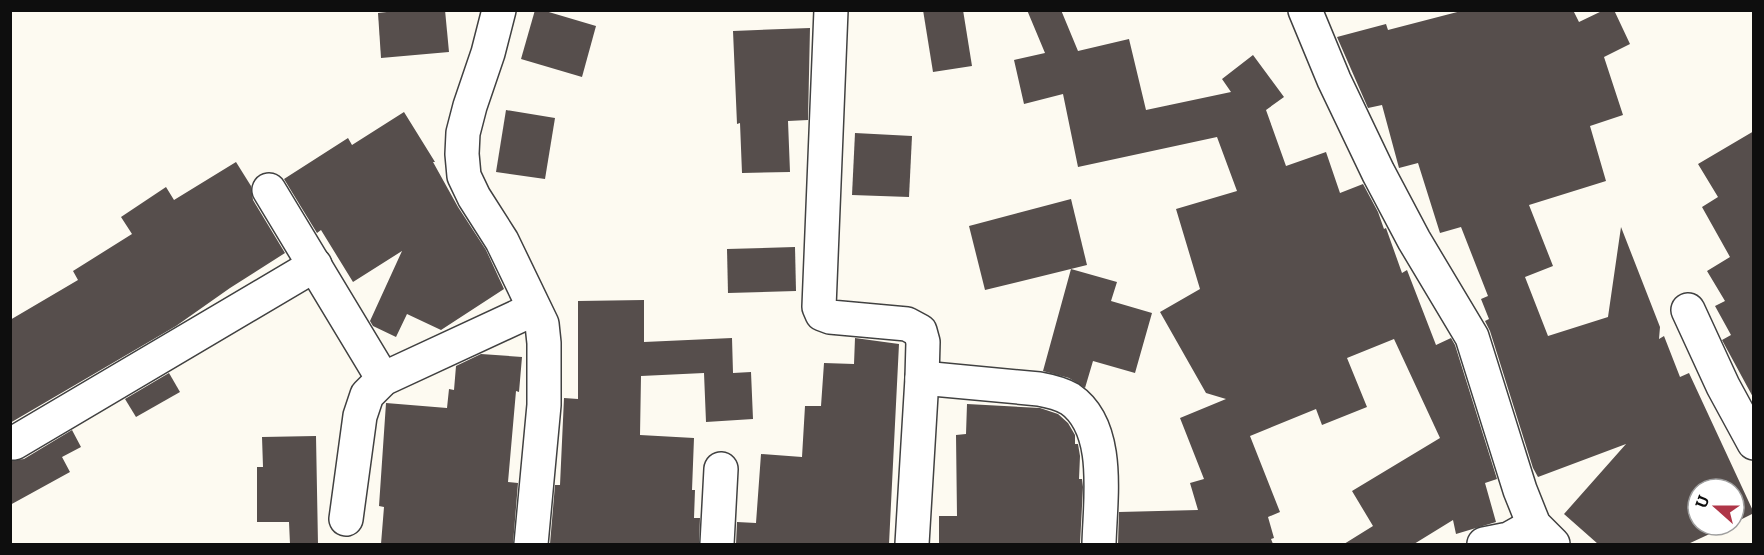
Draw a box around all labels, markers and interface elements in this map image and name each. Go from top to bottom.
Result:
north arrow [1686,477,1746,537]
text: U [1691,493,1714,511]

